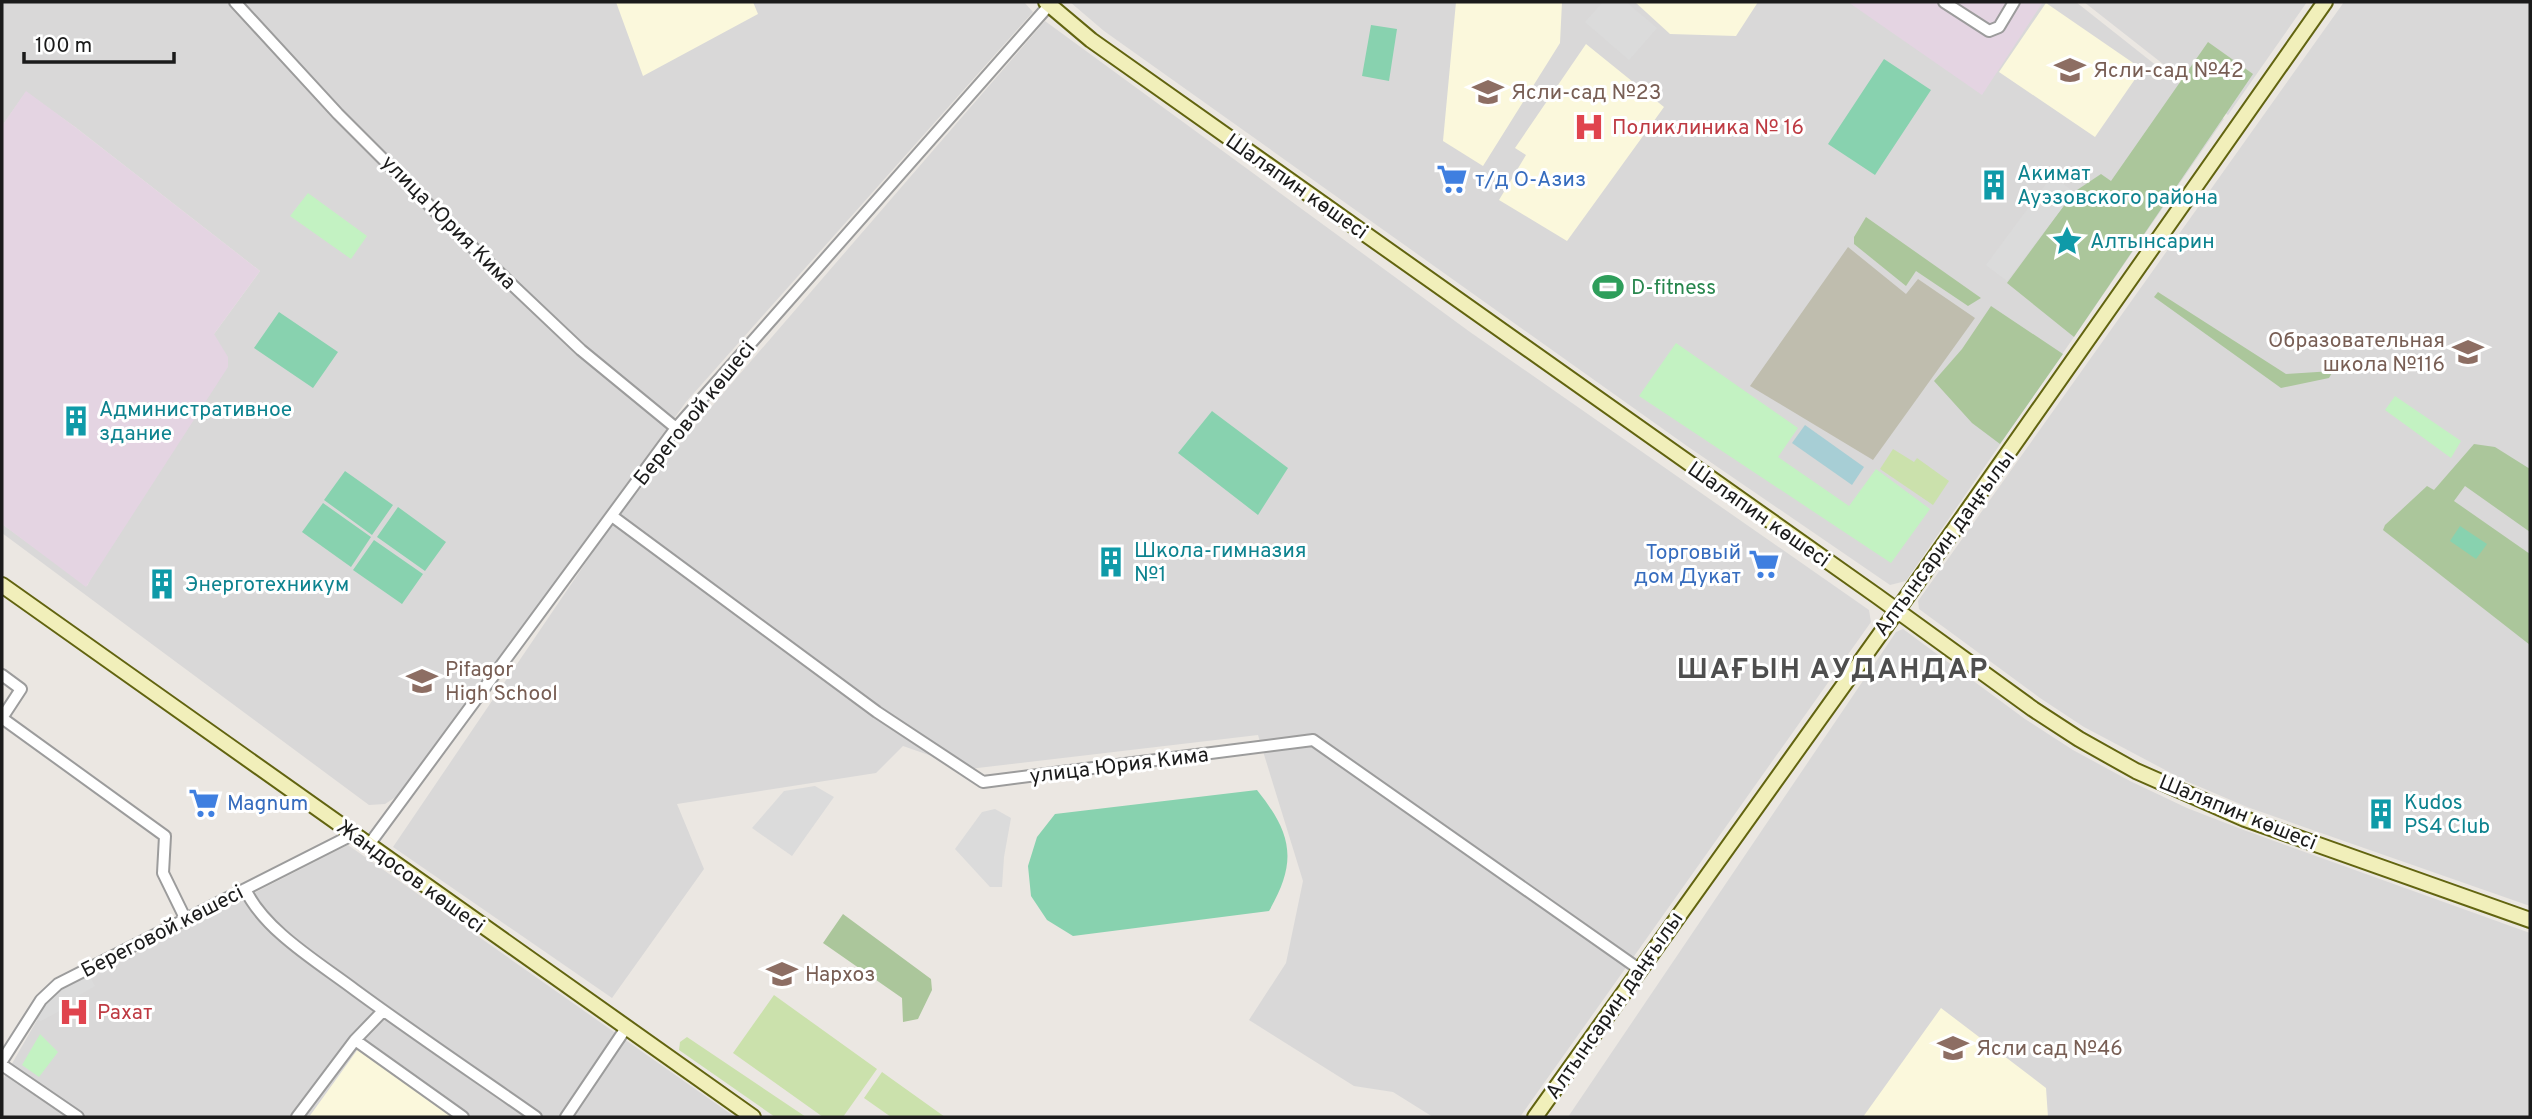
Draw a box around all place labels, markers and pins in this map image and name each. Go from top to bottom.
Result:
school or university icon: Ясли-сад №42 [2053,53,2087,87]
place label: Ясли-сад №42 [2093,58,2244,85]
school or university icon: Ясли-сад №23 [1471,75,1505,109]
place label: Ясли-сад №23 [1511,80,1661,107]
hospital icon: Поликлиника № 16 [1572,110,1606,144]
place label: Поликлиника № 16 [1612,115,1804,142]
place label: Акимат Ауэзовского района [2017,161,2218,212]
supermarket icon: т/д О-Азиз [1435,162,1469,196]
place label: т/д О-Азиз [1475,167,1586,194]
building icon: Акимат Ауэзовского района [1977,168,2011,202]
place icon: Алтынсарин [2050,224,2084,258]
place label: Алтынсарин [2090,229,2215,256]
sports icon: D-fitness [1591,270,1625,304]
place label: D-fitness [1631,275,1716,302]
place label: Образовательная школа №116 [2268,328,2445,379]
school or university icon: Образовательная школа №116 [2451,335,2485,369]
place label: Административное здание [99,397,292,448]
building icon: Административное здание [59,404,93,438]
place label: Школа-гимназия №1 [1134,538,1307,589]
place label: Торговый дом Дукат [1634,540,1741,591]
building icon: Школа-гимназия №1 [1094,545,1128,579]
supermarket icon: Торговый дом Дукат [1747,547,1781,581]
building icon: Энерготехникум [145,567,179,601]
place label: Энерготехникум [185,572,349,599]
place label: Pifagor High School [445,657,558,708]
school or university icon: Pifagor High School [405,664,439,698]
supermarket icon: Magnum [187,786,221,820]
place label: Kudos PS4 Club [2404,790,2490,841]
place label: Magnum [227,791,308,818]
building icon: Kudos PS4 Club [2364,797,2398,831]
school or university icon: Нархоз [765,957,799,991]
place label: Нархоз [805,962,876,989]
hospital icon: Рахат [57,995,91,1029]
place label: Рахат [97,1000,153,1027]
school or university icon: Ясли сад №46 [1936,1031,1970,1065]
place label: Ясли сад №46 [1976,1036,2123,1063]

